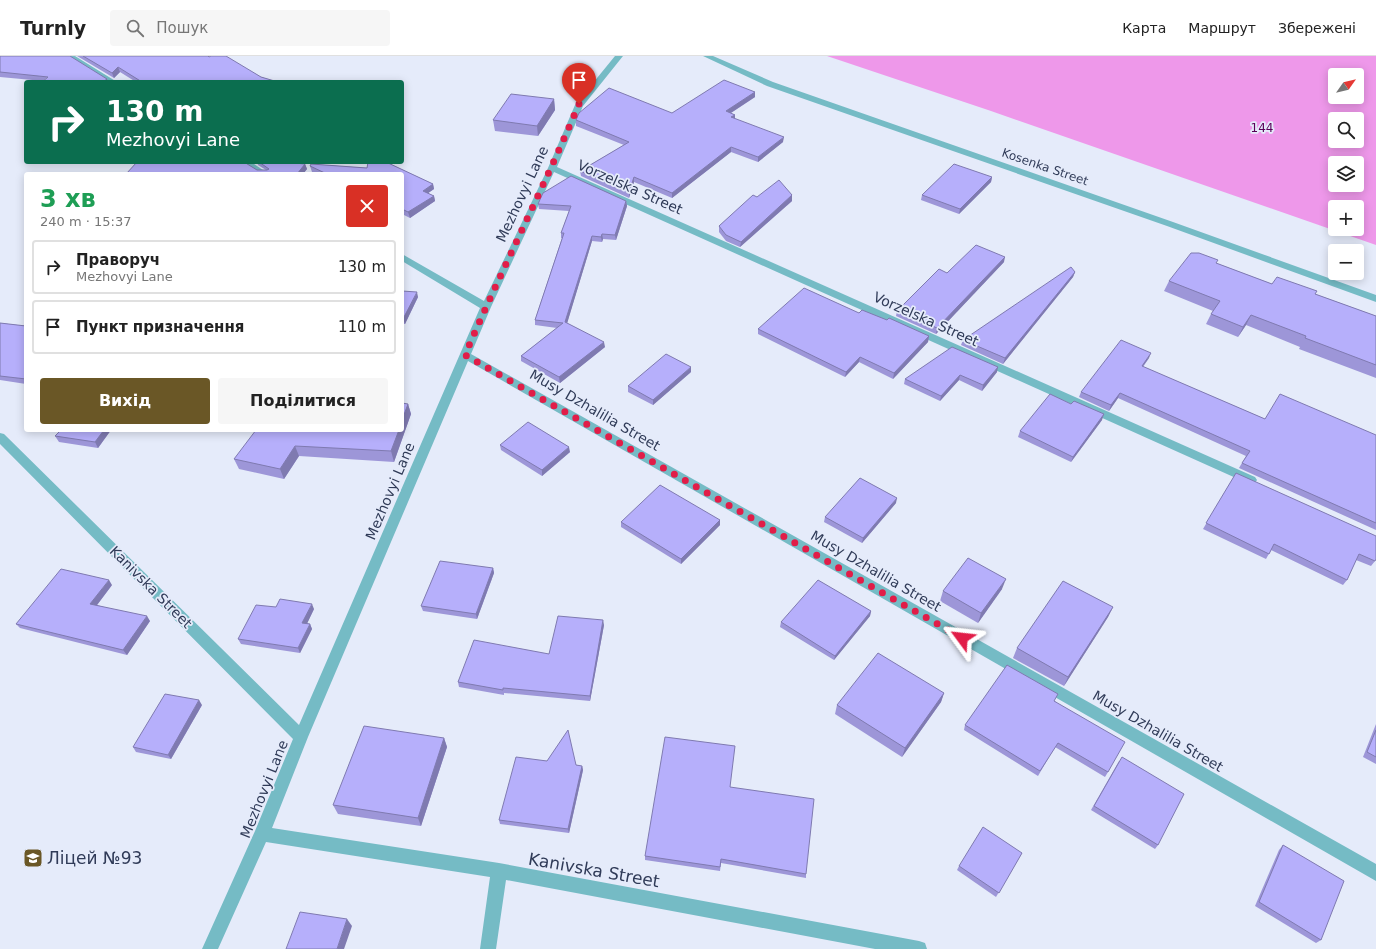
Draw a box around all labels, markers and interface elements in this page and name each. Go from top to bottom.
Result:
search box [110,10,390,46]
text: Turnly [20,17,86,39]
icon: search [124,17,146,39]
text: Пошук [156,19,208,37]
text: Карта [1122,20,1166,36]
text: Маршрут [1188,20,1256,36]
text: Збережені [1278,20,1356,36]
pin [562,63,596,104]
north arrow [1328,68,1364,104]
map controls [1328,68,1364,280]
icon: arrive [568,69,590,91]
text: 130 m [106,95,203,128]
icon: right [40,96,92,148]
button: search [1328,112,1364,148]
park label: 144 [1251,121,1273,135]
text: Mezhovyi Lane [106,129,240,150]
street label: Mezhovyi Lane [493,143,551,245]
street label: Kosenka Street [1000,146,1090,188]
button: layers [1328,156,1364,192]
street label: Vorzelska Street [575,157,686,218]
text: 3 хв [40,185,96,213]
button: close [346,185,388,227]
button: + [1328,200,1364,236]
text: 240 m · 15:37 [40,214,131,229]
button: − [1328,244,1364,280]
text: Праворуч [76,251,160,269]
icon: right [42,256,64,278]
text: 130 m [338,258,386,276]
text: Mezhovyi Lane [76,269,173,284]
street label: Vorzelska Street [871,289,982,350]
icon: arrive [42,316,64,338]
text: Пункт призначення [76,318,244,336]
text: 110 m [338,318,386,336]
street label: Musy Dzhalilia Street [527,366,663,454]
button: Вихід [40,378,210,424]
button: Поділитися [218,378,388,424]
street label: Mezhovyi Lane [362,440,418,542]
street label: Musy Dzhalilia Street [808,527,944,615]
street label: Kanivska Street [107,543,196,632]
position arrow [941,617,983,659]
street label: Musy Dzhalilia Street [1090,687,1226,775]
street label: Mezhovyi Lane [237,738,291,840]
school or university icon: Ліцей №93 [22,847,44,869]
place label: Ліцей №93 [47,848,142,868]
street label: Kanivska Street [527,849,661,891]

